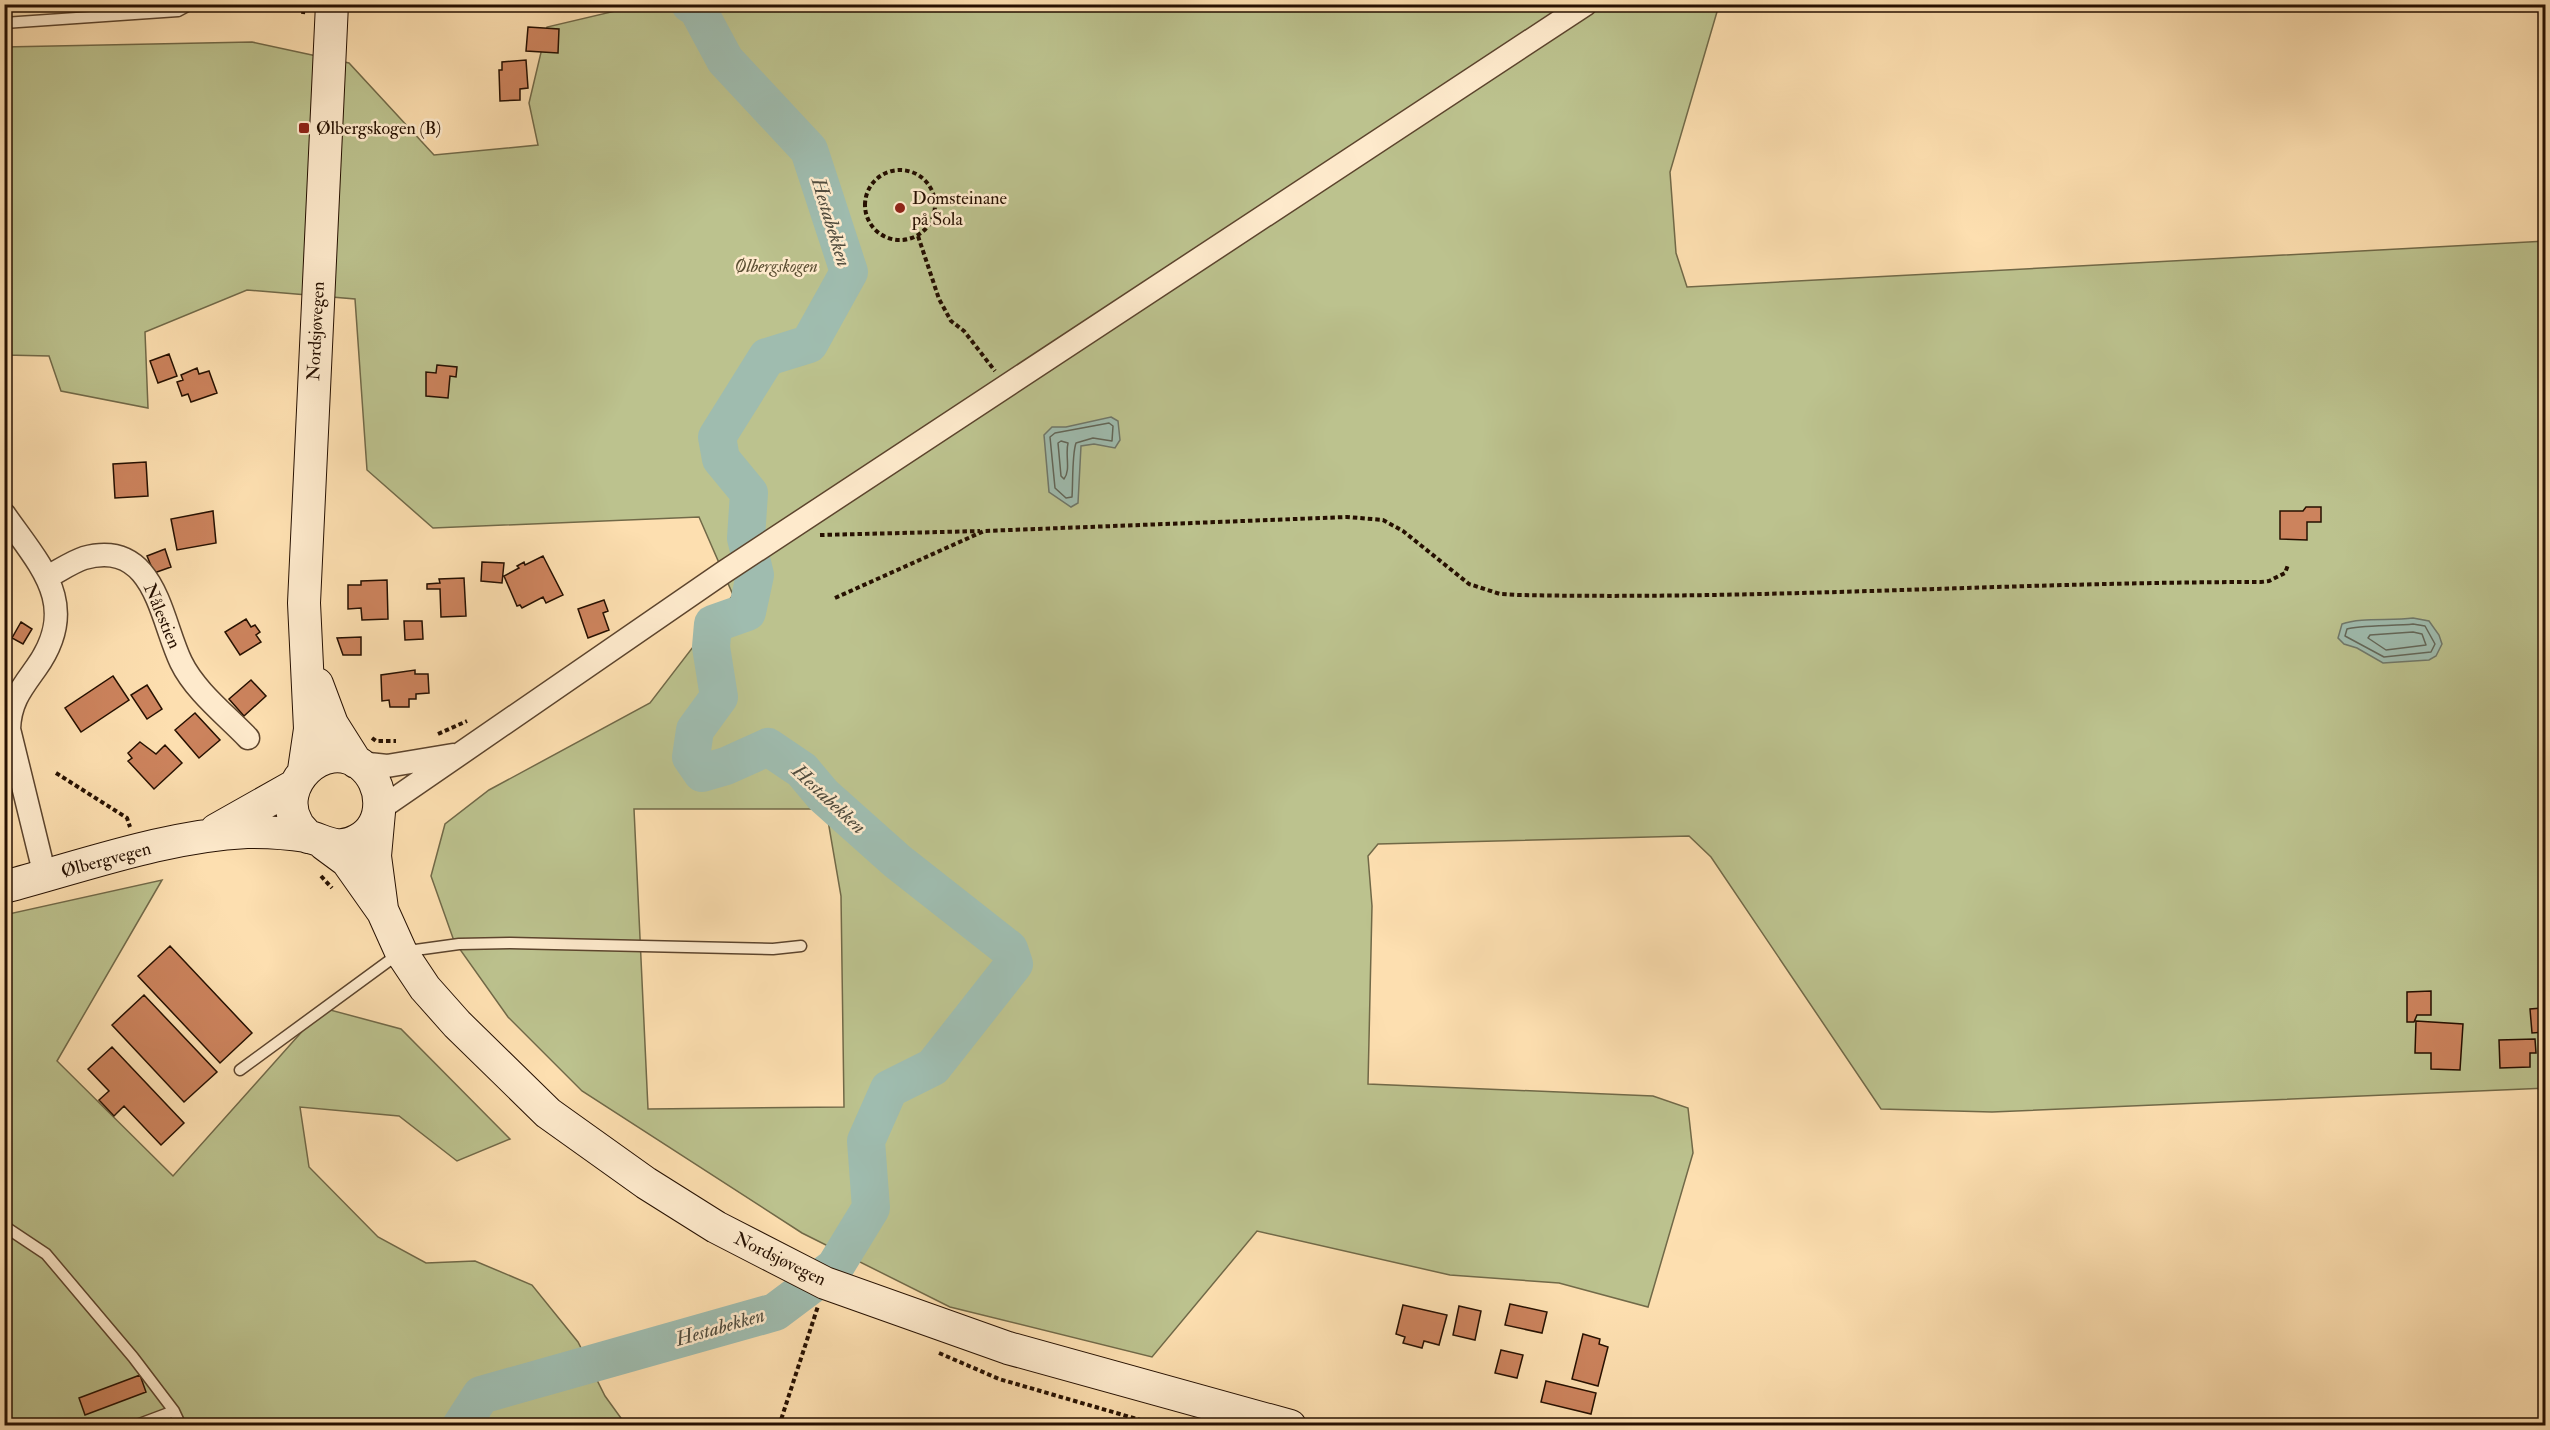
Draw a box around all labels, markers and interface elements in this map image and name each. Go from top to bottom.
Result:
place label: Ølbergskogen (B) [316,117,441,140]
marker: Ølbergskogen (B) [297,121,311,135]
water label: Hestabekken [805,174,856,269]
place label: Domsteinane på Sola [911,187,1008,231]
marker: Domsteinane på Sola [893,201,907,215]
park label: Ølbergskogen [734,255,818,278]
street label: Nordsjøvegen [302,281,330,381]
street label: Nålestien [138,580,186,652]
water label: Hestabekken [786,758,871,839]
street label: Ølbergvegen [59,837,153,883]
street label: Nordsjøvegen [730,1227,830,1291]
water label: Hestabekken [672,1302,767,1352]

